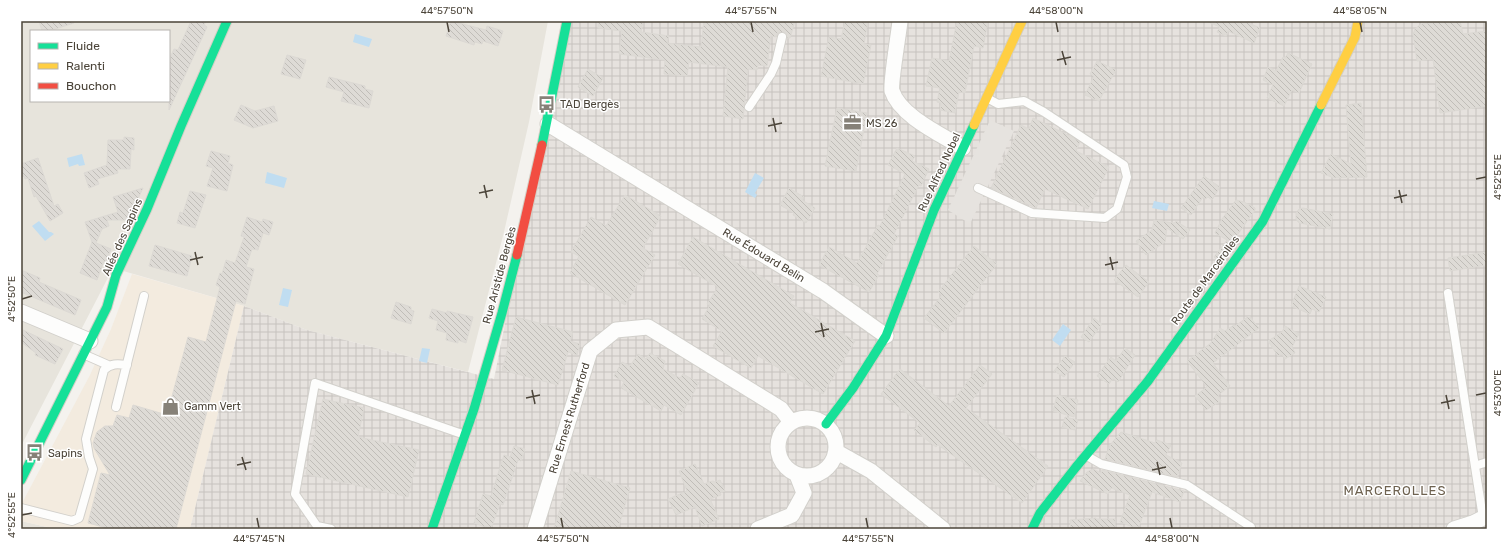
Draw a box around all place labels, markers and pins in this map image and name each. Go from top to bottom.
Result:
bus stop icon: TAD Bergès [537,94,557,114]
place label: TAD Bergès [560,98,619,111]
office icon: MS 26 [843,113,863,133]
place label: MS 26 [866,117,898,130]
shop icon: Gamm Vert [161,396,181,416]
place label: Gamm Vert [184,400,241,413]
bus stop icon: Sapins [25,443,45,463]
place label: Sapins [48,447,83,460]

